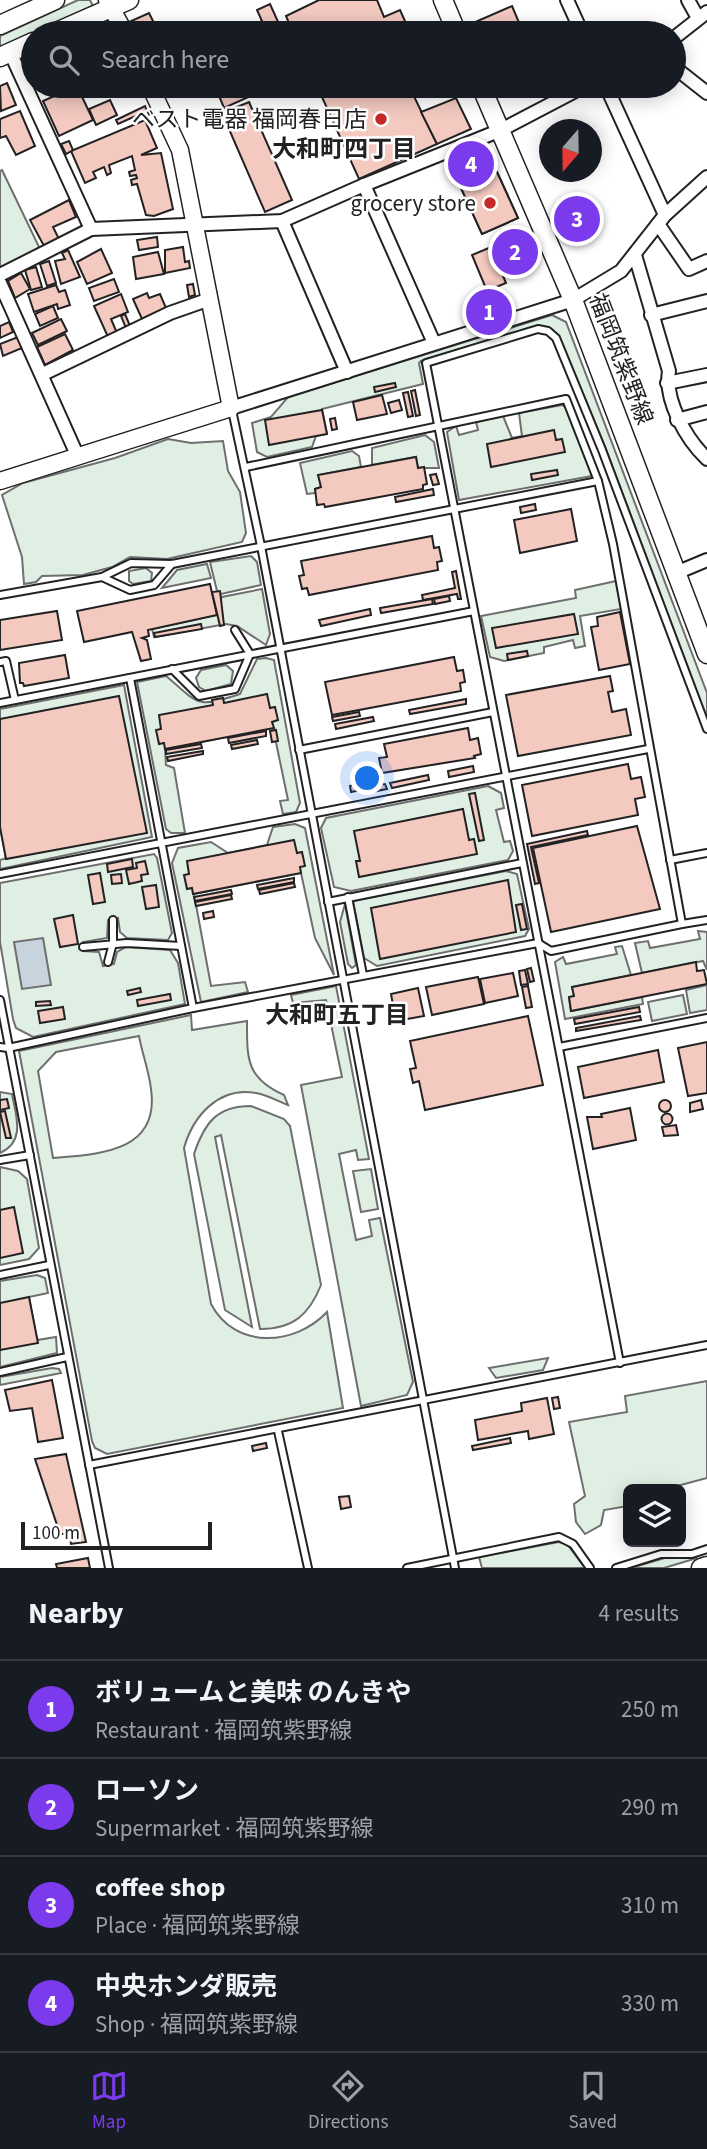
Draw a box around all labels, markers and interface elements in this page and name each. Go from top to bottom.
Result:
search box [21,21,686,98]
icon: search [45,41,83,79]
text: Search here [101,41,229,78]
place label: ベスト電器 福岡春日店 [132,103,367,136]
marker: ベスト電器 福岡春日店 [373,111,389,127]
north arrow [539,119,602,182]
district label: 大和町四丁目 [272,132,416,167]
pin: 4 [448,138,494,190]
place label: grocery store [351,187,476,220]
pin: 3 [554,193,600,245]
marker: grocery store [482,195,498,211]
pin: 2 [492,226,538,278]
pin: 1 [466,286,512,338]
street label: 福岡筑紫野線 [581,289,661,429]
your location [350,761,384,795]
district label: 大和町五丁目 [265,998,409,1033]
map controls [623,1484,686,1547]
button: layers [623,1484,686,1547]
scale bar [21,1519,212,1551]
text: 100 m [32,1520,80,1547]
text: Nearby [28,1592,123,1635]
text: 4 results [599,1597,679,1630]
text: ボリュームと美味 のんきや [95,1674,411,1711]
text: 1 [45,1693,57,1726]
text: 250 m [621,1693,679,1726]
text: Restaurant · 福岡筑紫野線 [95,1714,352,1747]
text: ローソン [95,1772,199,1809]
text: 2 [45,1791,57,1824]
text: 290 m [621,1791,679,1824]
text: Supermarket · 福岡筑紫野線 [95,1812,373,1845]
text: coffee shop [95,1869,225,1906]
text: 3 [45,1889,57,1922]
text: 310 m [621,1889,679,1922]
text: Place · 福岡筑紫野線 [95,1909,300,1942]
text: 中央ホンダ販売 [95,1968,277,2005]
text: 4 [45,1987,57,2020]
text: 330 m [621,1987,679,2020]
text: Shop · 福岡筑紫野線 [95,2008,298,2041]
tab: Map [90,2067,128,2136]
tab: Directions [308,2067,388,2136]
tab: Saved [568,2067,617,2136]

